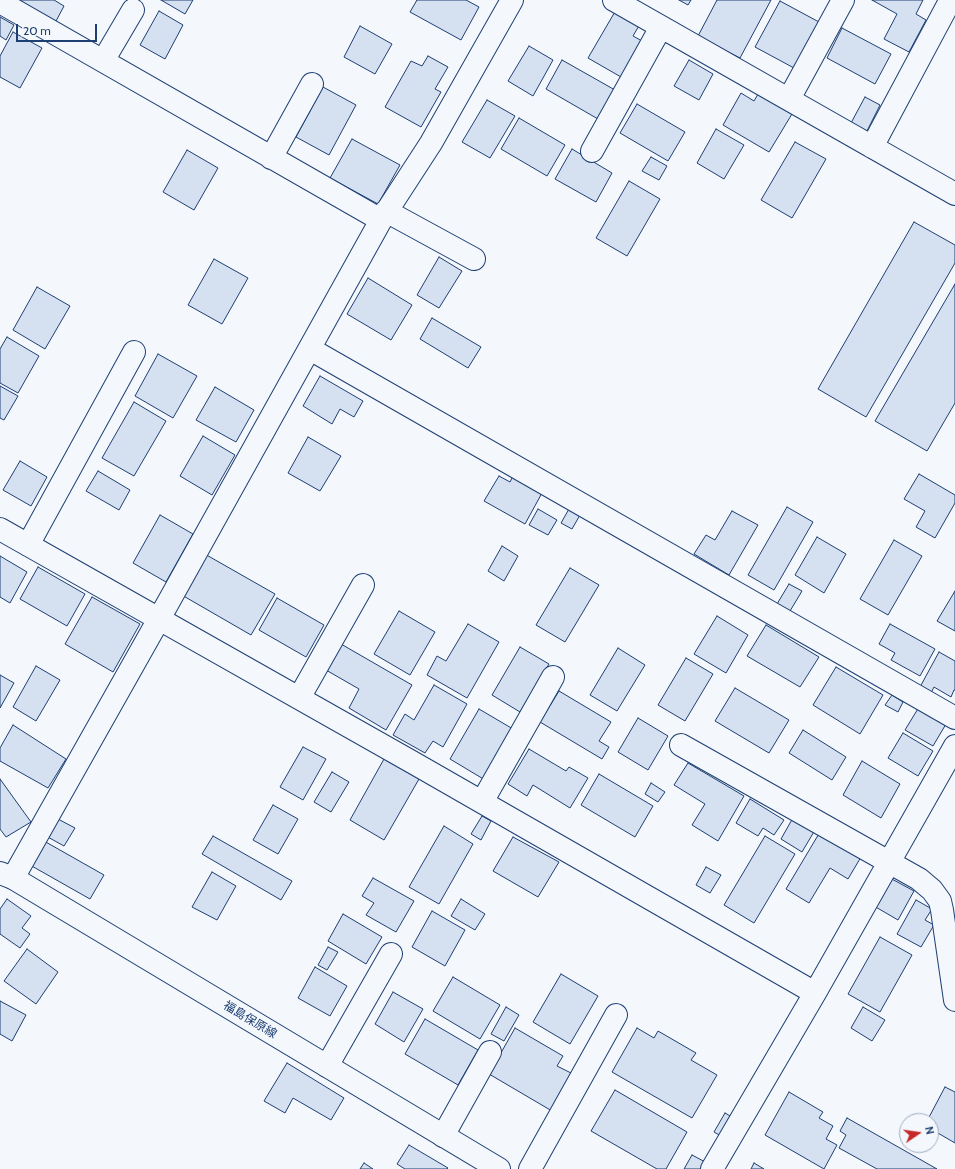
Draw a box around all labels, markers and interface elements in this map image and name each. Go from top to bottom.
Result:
scale bar [18,16,99,42]
text: 20 m [23,23,51,38]
street label: 福島保原線 [221,998,279,1042]
north arrow [899,1113,939,1153]
text: N [922,1125,937,1136]

